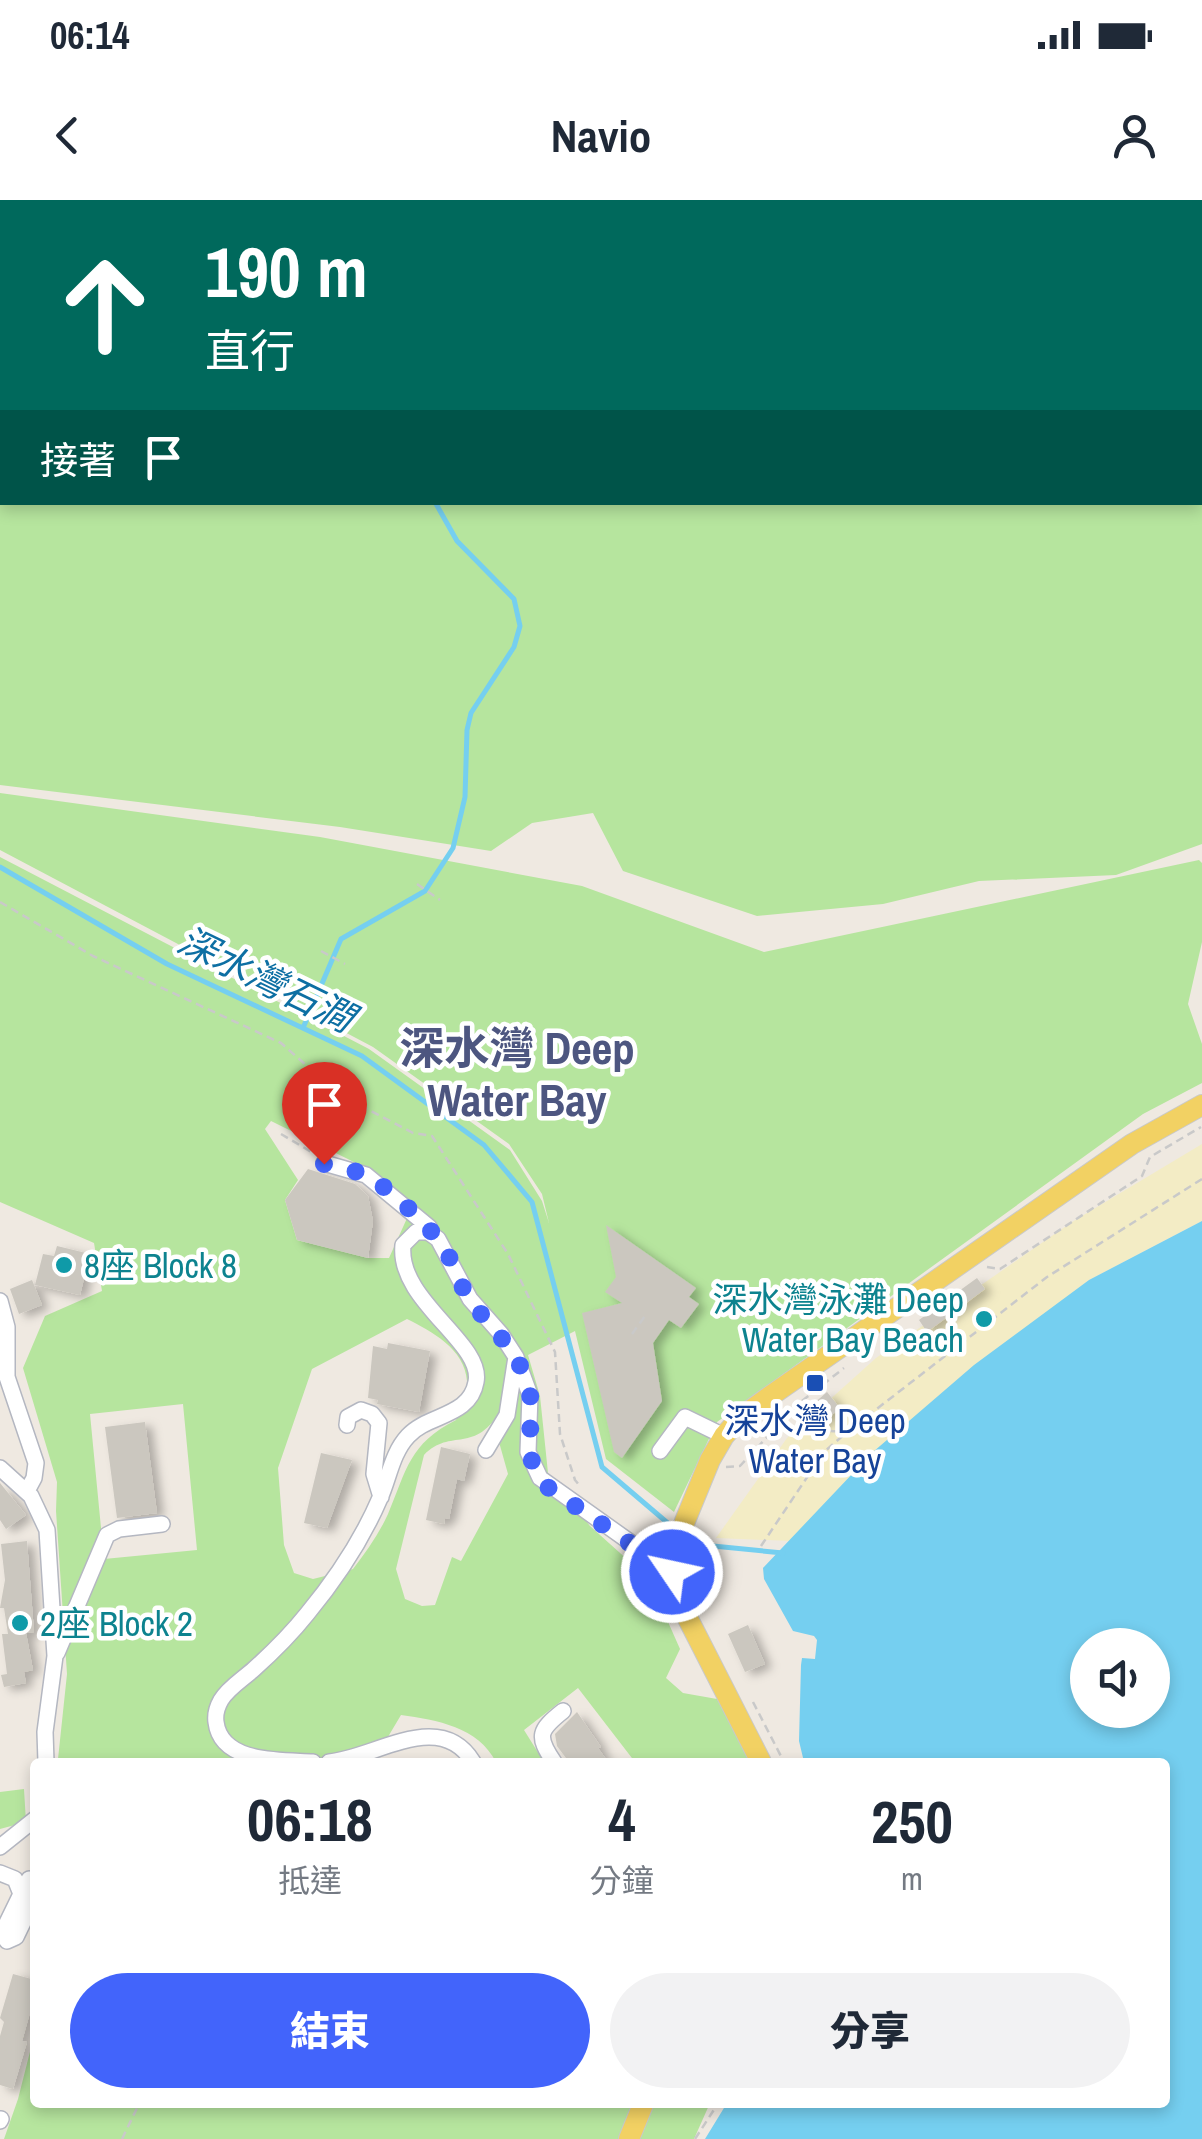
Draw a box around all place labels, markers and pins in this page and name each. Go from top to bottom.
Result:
pin [282,1062,367,1165]
place label: 8座 Block 8 [84,1242,237,1289]
marker: 8座 Block 8 [53,1254,75,1276]
place label: 深水灣泳灘 Deep Water Bay Beach [712,1276,964,1363]
marker: 深水灣泳灘 Deep Water Bay Beach [973,1308,995,1330]
marker: 深水灣 Deep Water Bay [804,1372,826,1394]
place label: 深水灣 Deep Water Bay [724,1397,906,1484]
place label: 2座 Block 2 [40,1600,193,1647]
marker: 2座 Block 2 [9,1612,31,1634]

